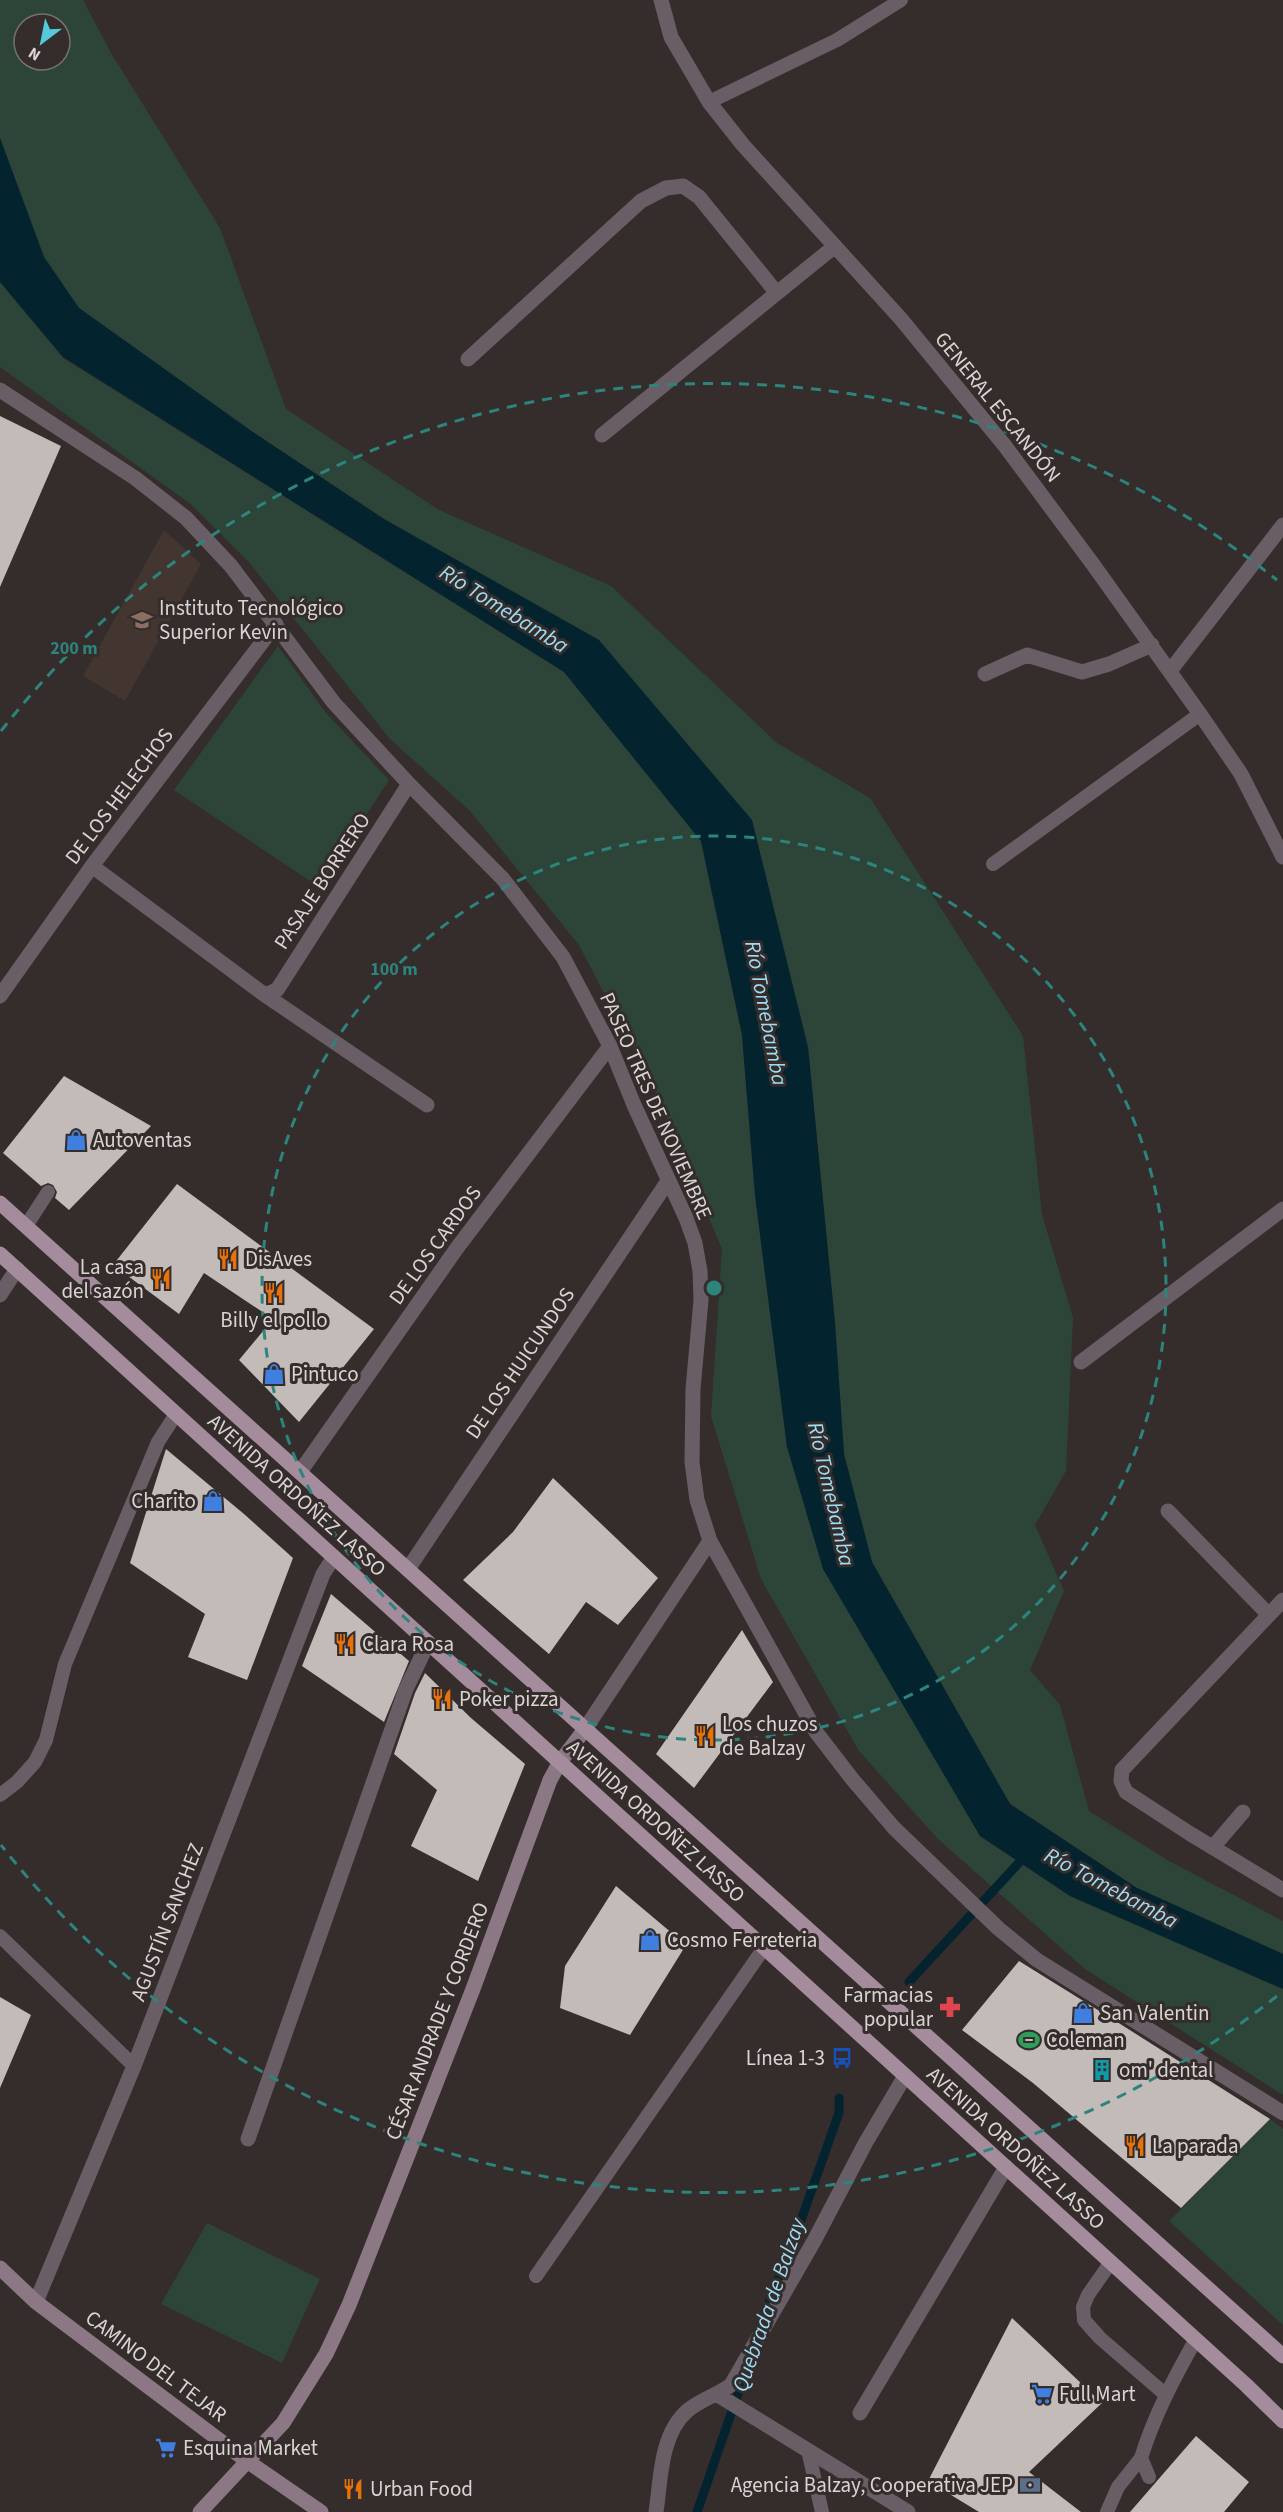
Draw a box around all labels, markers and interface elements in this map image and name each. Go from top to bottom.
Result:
north arrow [12,12,72,72]
text: N [24,42,45,66]
street label: GENERAL ESCANDÓN [928,325,1068,489]
water label: Río Tomebamba [433,556,575,662]
place label: Instituto Tecnológico Superior Kevin [159,593,343,647]
school or university icon: Instituto Tecnológico Superior Kevin [130,608,154,632]
text: 200 m [50,636,98,661]
street label: DE LOS HELECHOS [58,721,180,871]
street label: PASAJE BORRERO [267,807,377,955]
water label: Río Tomebamba [736,938,796,1088]
text: 100 m [370,957,418,982]
street label: PASEO TRES DE NOVIEMBRE [592,988,720,1224]
place label: Autoventas [93,1125,192,1155]
shop icon: Autoventas [64,1128,88,1152]
street label: DE LOS CARDOS [382,1179,488,1311]
place label: DisAves [245,1244,312,1274]
restaurant icon: DisAves [216,1247,240,1271]
place label: La casa del sazón [61,1252,144,1306]
restaurant icon: La casa del sazón [149,1267,173,1291]
centre of rings [704,1278,724,1298]
restaurant icon: Billy el pollo [262,1281,286,1305]
street label: DE LOS HUICUNDOS [458,1281,582,1445]
place label: Billy el pollo [220,1305,328,1335]
place label: Pintuco [291,1359,359,1389]
shop icon: Pintuco [262,1362,286,1386]
street label: AVENIDA ORDOÑEZ LASSO [201,1407,393,1583]
water label: Río Tomebamba [799,1419,863,1569]
place label: Charito [131,1486,196,1516]
shop icon: Charito [201,1489,225,1513]
place label: Clara Rosa [362,1629,454,1659]
restaurant icon: Clara Rosa [333,1632,357,1656]
place label: Poker pizza [459,1684,558,1714]
restaurant icon: Poker pizza [430,1687,454,1711]
place label: Los chuzos de Balzay [722,1709,818,1763]
restaurant icon: Los chuzos de Balzay [693,1724,717,1748]
street label: AVENIDA ORDOÑEZ LASSO [560,1733,752,1909]
street label: AGUSTÍN SANCHEZ [123,1839,211,2005]
water label: Río Tomebamba [1039,1839,1184,1937]
street label: CÉSAR ANDRADE Y CORDERO [378,1898,496,2144]
place label: Cosmo Ferreteria [667,1925,817,1955]
shop icon: Cosmo Ferreteria [638,1928,662,1952]
place label: Farmacias popular [843,1980,934,2034]
pharmacy icon: Farmacias popular [938,1995,962,2019]
place label: San Valentin [1100,1998,1209,2028]
shop icon: San Valentin [1071,2001,1095,2025]
place label: Coleman [1046,2025,1125,2055]
sports icon: Coleman [1017,2028,1041,2052]
place label: Línea 1-3 [746,2043,825,2073]
bus stop icon: Línea 1-3 [830,2046,854,2070]
place label: om' dental [1119,2055,1213,2085]
building icon: om' dental [1090,2058,1114,2082]
street label: AVENIDA ORDOÑEZ LASSO [920,2060,1112,2236]
place label: La parada [1152,2131,1239,2161]
restaurant icon: La parada [1123,2134,1147,2158]
water label: Quebrada de Balzay [724,2213,814,2396]
street label: CAMINO DEL TEJAR [79,2303,233,2429]
place label: Full Mart [1059,2379,1136,2409]
supermarket icon: Full Mart [1030,2382,1054,2406]
place label: Esquina Market [183,2433,318,2463]
supermarket icon: Esquina Market [154,2436,178,2460]
place label: Agencia Balzay, Cooperativa JEP [731,2470,1013,2500]
bank icon: Agencia Balzay, Cooperativa JEP [1018,2473,1042,2497]
place label: Urban Food [370,2474,473,2504]
restaurant icon: Urban Food [341,2477,365,2501]

